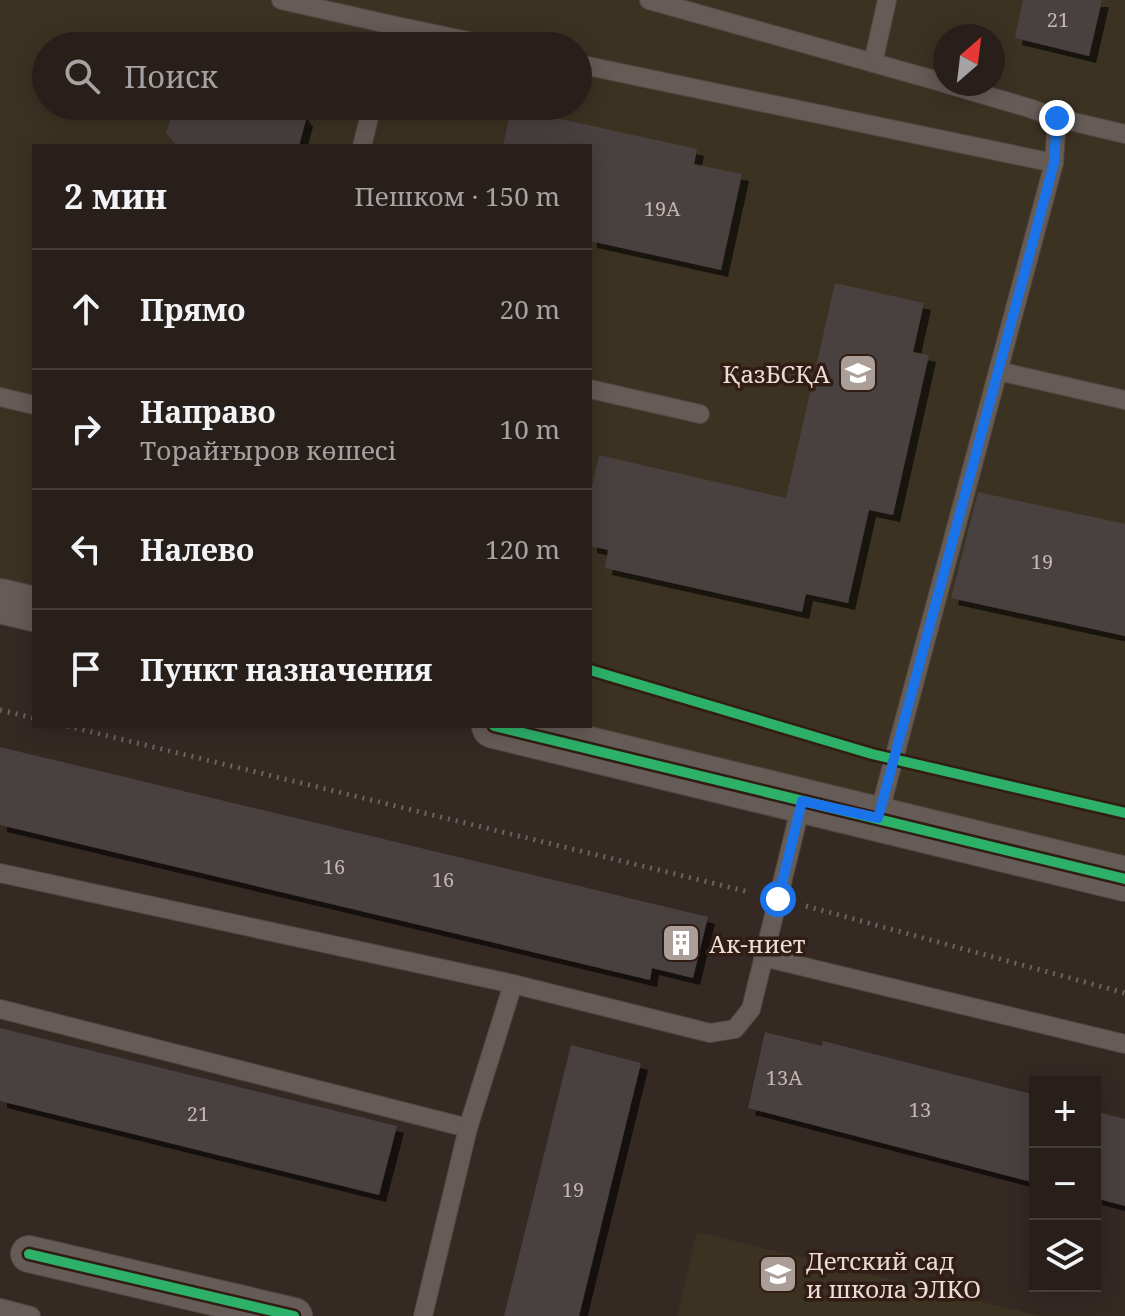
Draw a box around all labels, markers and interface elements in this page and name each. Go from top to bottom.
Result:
house number: 21 [1047,6,1069,33]
north arrow [933,24,1005,96]
search box [32,32,592,120]
icon: search [60,54,104,98]
text: Поиск [124,56,218,97]
route end [1039,100,1075,136]
text: 2 мин [64,173,167,219]
text: Пешком · 150 m [354,178,560,214]
house number: 19А [644,195,681,222]
icon: ahead [64,287,108,331]
text: Прямо [140,289,246,330]
text: 20 m [500,291,560,327]
school or university icon: ҚазБСҚА [837,352,879,394]
place label: ҚазБСҚА [723,357,830,390]
text: Направо [140,391,276,432]
icon: right [64,407,108,451]
text: 10 m [500,411,560,447]
text: Торайғыров көшесі [140,432,397,468]
icon: left [64,527,108,571]
text: Налево [140,529,254,570]
text: 120 m [485,531,560,567]
house number: 19 [1031,548,1053,575]
icon: arrive [64,647,108,691]
text: Пункт назначения [140,649,432,690]
house number: 16 [323,853,345,880]
house number: 16 [432,866,454,893]
route start [760,881,796,917]
building icon: Ак-ниет [660,922,702,964]
place label: Ак-ниет [709,927,806,960]
house number: 13А [766,1064,803,1091]
map controls [1029,1076,1101,1292]
button: + [1029,1076,1101,1148]
house number: 13 [909,1096,931,1123]
house number: 21 [187,1100,209,1127]
button: − [1029,1148,1101,1220]
house number: 19 [562,1176,584,1203]
button: layers [1029,1220,1101,1292]
place label: Детский сад и школа ЭЛКО [806,1244,981,1305]
school or university icon: Детский сад и школа ЭЛКО [757,1253,799,1295]

